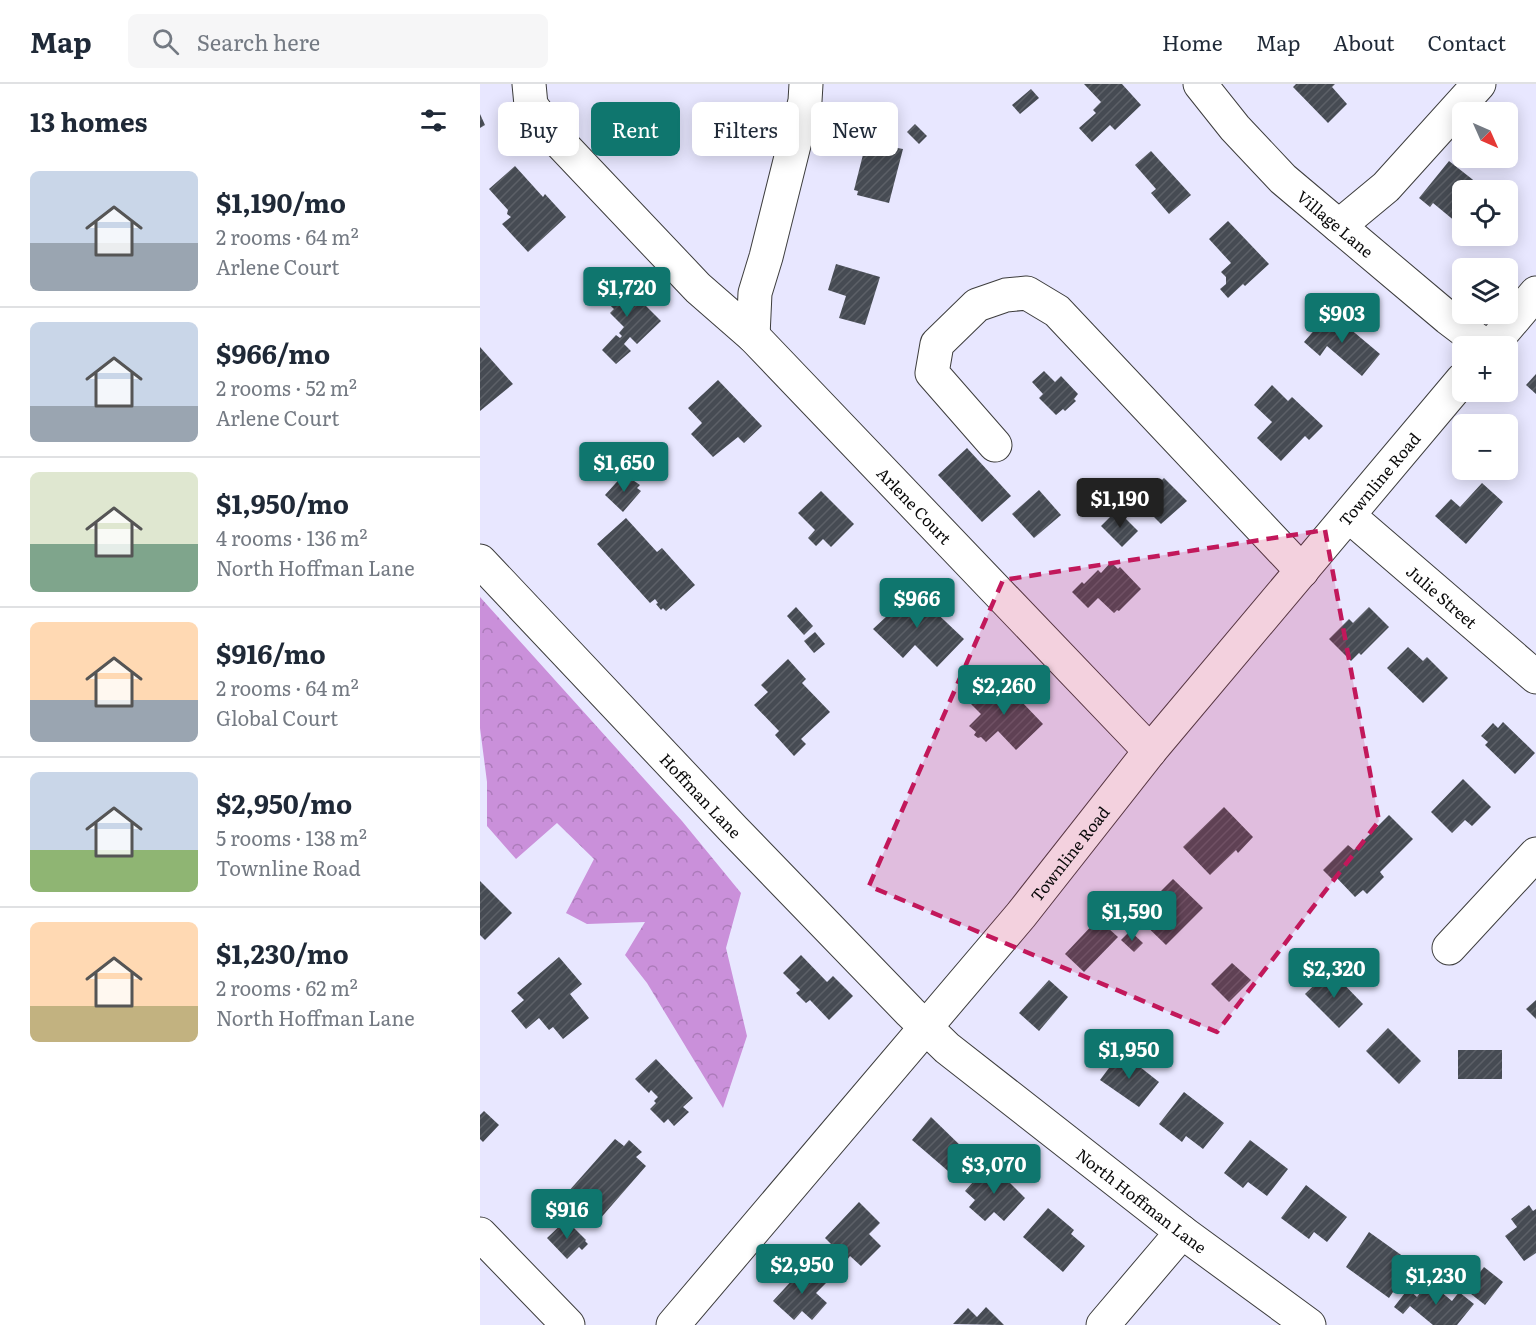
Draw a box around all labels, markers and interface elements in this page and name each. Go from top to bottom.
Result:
search box [128,14,548,68]
text: Map [30,20,92,62]
icon: search [149,25,182,58]
text: Search here [197,25,320,58]
text: Home [1162,26,1223,57]
text: Map [1256,26,1300,57]
text: About [1333,26,1395,57]
text: Contact [1428,26,1506,57]
text: 13 homes [30,101,148,140]
chip: Buy [498,102,579,156]
chip: Rent [591,102,680,156]
chip: Filters [692,102,799,156]
chip: New [811,102,898,156]
north arrow [1452,102,1518,168]
map controls [1452,102,1518,480]
icon: filters [417,104,450,137]
button: locate [1452,180,1518,246]
text: $1,190/mo [216,182,346,221]
street label: Village Lane [1292,184,1379,263]
icon: home [78,195,150,267]
text: 2 rooms · 64 m² [216,221,359,251]
text: Arlene Court [216,251,339,281]
button: layers [1452,258,1518,324]
pin: $1,720 [578,267,676,318]
text: $1,720 [597,271,657,301]
pin: $903 [1306,293,1378,344]
text: $903 [1319,297,1365,327]
text: $966/mo [216,333,330,372]
button: + [1452,336,1518,402]
icon: home [78,346,150,418]
text: 2 rooms · 52 m² [216,372,357,402]
text: Arlene Court [216,402,339,432]
button: − [1452,414,1518,480]
street label: Townline Road [1332,427,1425,531]
pin: $1,650 [575,442,673,493]
text: $1,650 [593,446,655,476]
street label: Arlene Court [872,461,958,549]
pin: $1,190 [1071,478,1169,529]
text: $1,190 [1091,482,1149,512]
text: $1,950/mo [216,483,349,522]
icon: home [78,496,150,568]
text: 4 rooms · 136 m² [216,522,367,552]
text: North Hoffman Lane [216,552,415,582]
street label: Julie Street [1402,559,1483,634]
pin: $966 [881,578,953,629]
text: $966 [894,582,940,612]
text: $916/mo [216,633,326,672]
icon: home [78,646,150,718]
pin: $2,260 [955,665,1053,716]
text: $2,260 [972,669,1036,699]
text: 2 rooms · 64 m² [216,672,359,702]
text: Global Court [216,702,338,732]
street label: Hoffman Lane [655,747,747,843]
text: $2,950/mo [216,783,352,822]
icon: home [78,796,150,868]
street label: Townline Road [1024,800,1115,906]
text: 5 rooms · 138 m² [216,822,367,852]
text: Townline Road [216,852,361,882]
pin: $1,590 [1083,891,1181,942]
text: $1,590 [1101,895,1163,925]
text: $1,230/mo [216,933,349,972]
icon: home [78,946,150,1018]
pin: $2,320 [1285,948,1383,999]
text: $2,320 [1302,952,1366,982]
text: 2 rooms · 62 m² [216,972,358,1002]
text: North Hoffman Lane [216,1002,415,1032]
pin: $1,950 [1080,1029,1178,1080]
text: $1,950 [1098,1033,1160,1063]
street label: North Hoffman Lane [1072,1142,1212,1258]
pin: $3,070 [945,1144,1043,1195]
text: $3,070 [962,1148,1026,1178]
pin: $916 [531,1189,603,1240]
text: $916 [545,1193,589,1223]
pin: $2,950 [753,1244,851,1295]
text: $2,950 [770,1248,834,1278]
pin: $1,230 [1387,1255,1485,1306]
text: $1,230 [1406,1259,1466,1289]

